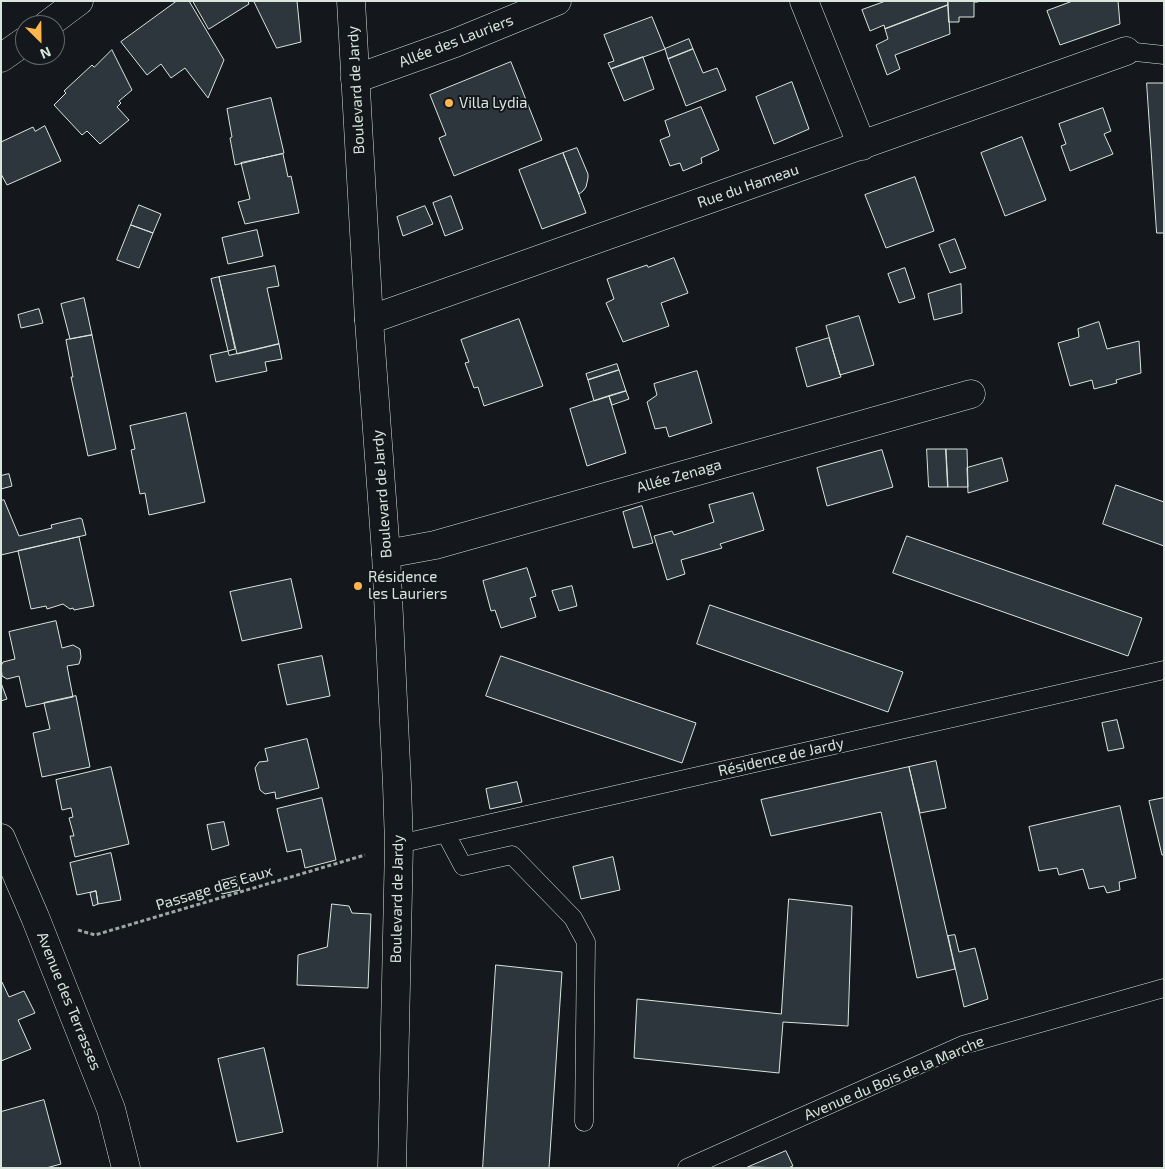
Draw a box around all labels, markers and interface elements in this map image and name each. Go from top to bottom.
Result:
street label: Allée des Lauriers [396,11,516,71]
north arrow [15,15,65,65]
street label: Boulevard de Jardy [344,25,368,155]
text: N [38,44,54,63]
place label: Villa Lydia [459,94,527,112]
marker: Villa Lydia [443,97,455,109]
street label: Rue du Hameau [695,160,801,212]
street label: Boulevard de Jardy [369,429,395,559]
street label: Allée Zenaga [634,455,724,497]
place label: Résidence les Lauriers [368,568,447,603]
marker: Résidence les Lauriers [352,580,364,592]
street label: Résidence de Jardy [716,734,846,780]
street label: Boulevard de Jardy [387,835,407,963]
street label: Passage des Eaux [154,862,274,914]
street label: Avenue des Terrasses [33,929,105,1073]
street label: Avenue du Bois de la Marche [801,1032,987,1124]

